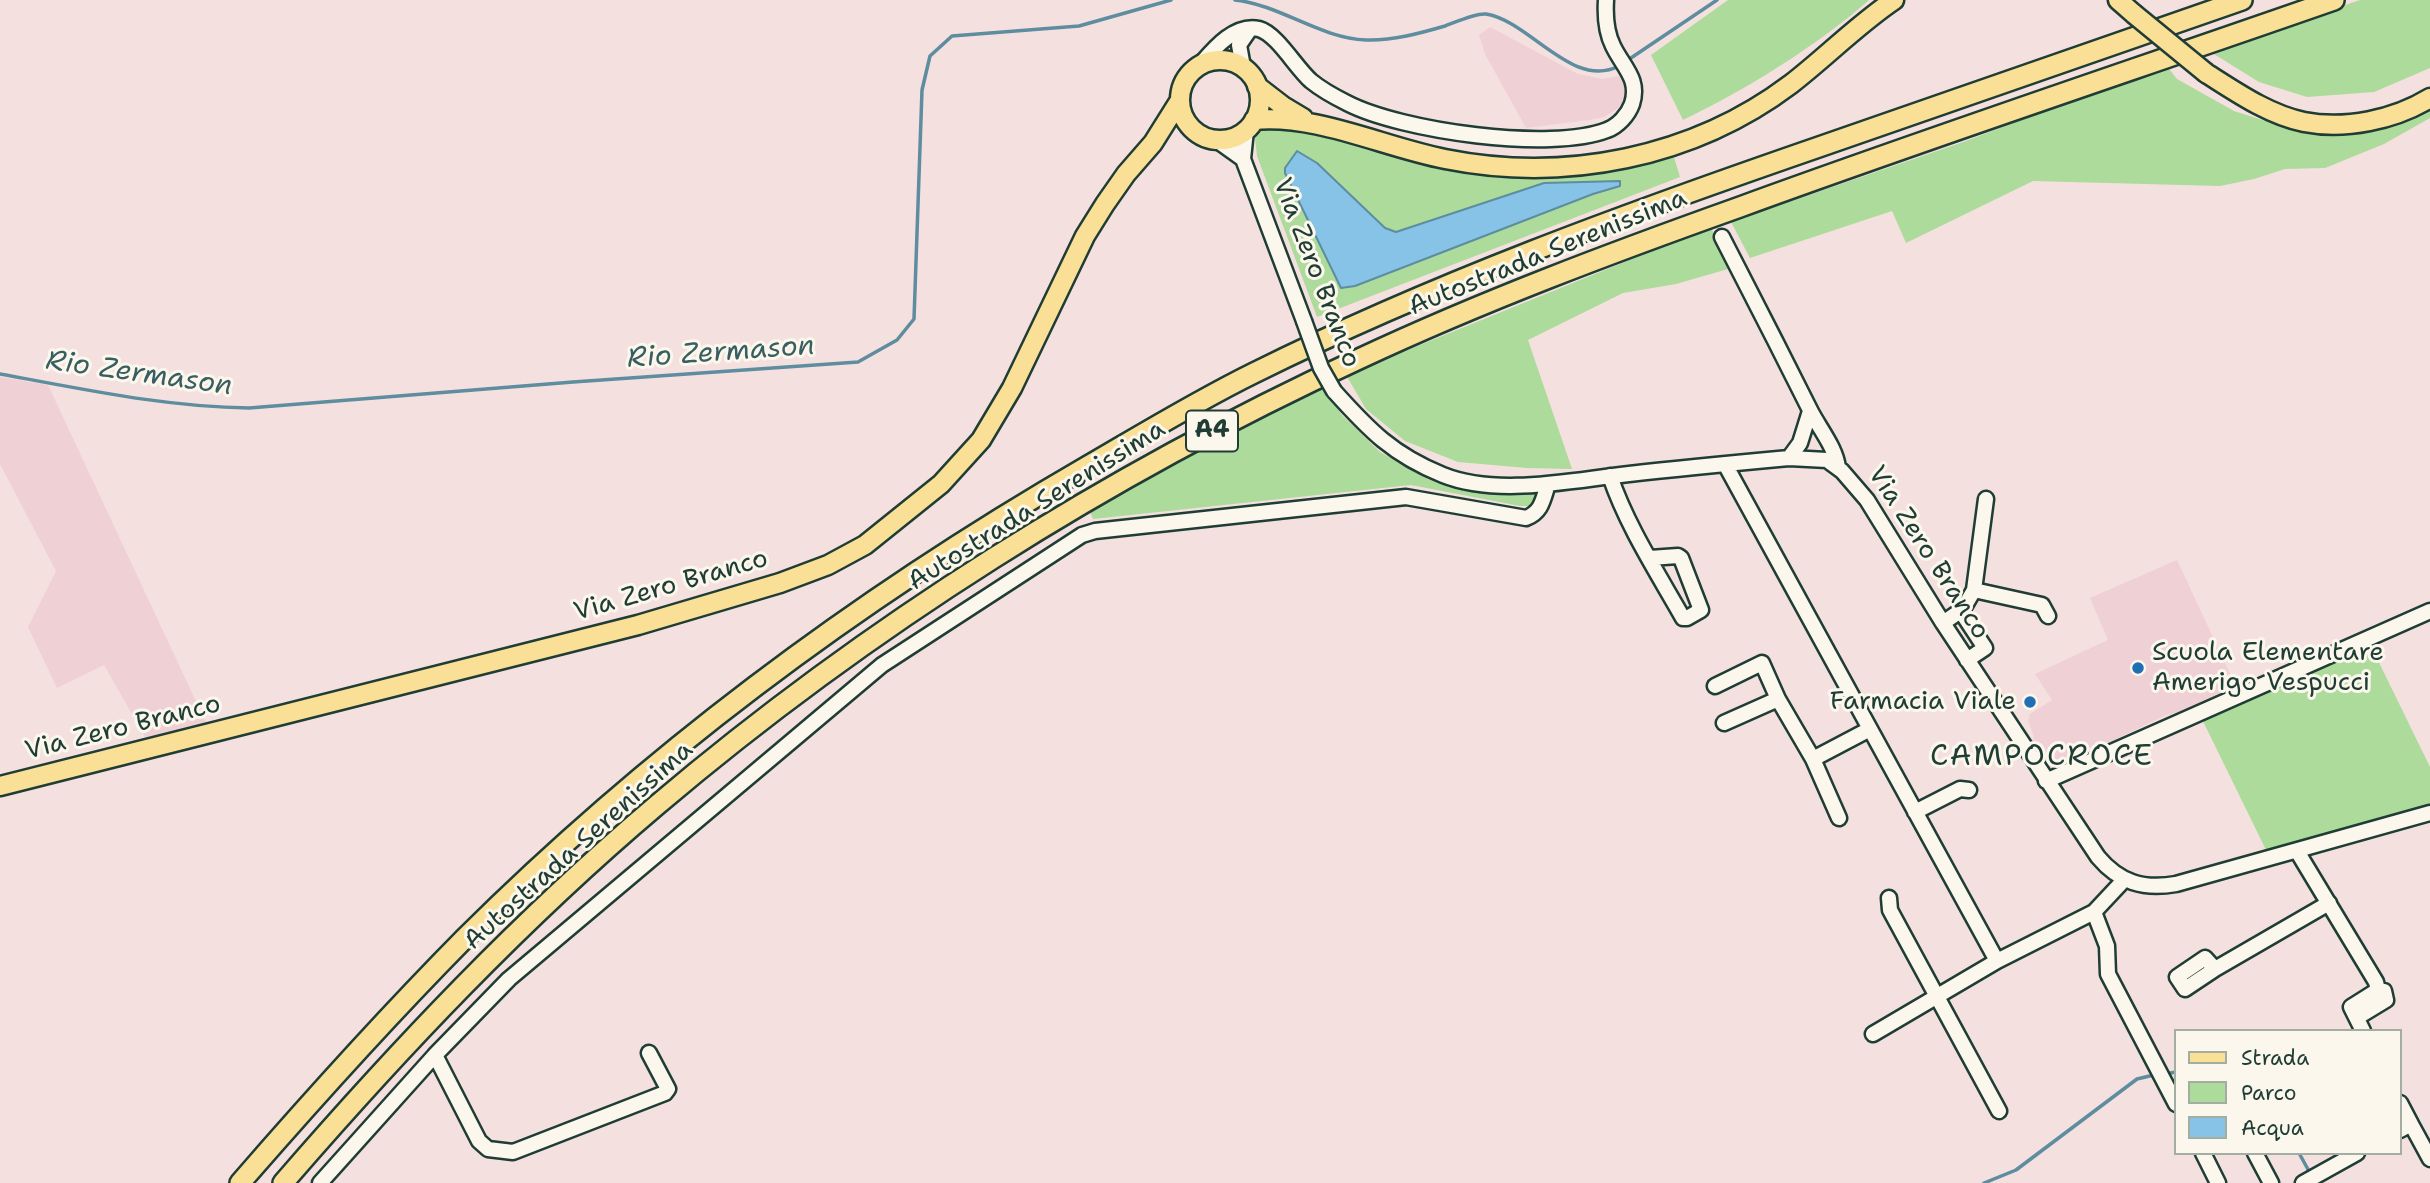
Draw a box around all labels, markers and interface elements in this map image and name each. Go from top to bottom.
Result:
street label: Via Zero Branco [1266,174,1366,372]
street label: Autostrada Serenissima [1404,183,1692,323]
water label: Rio Zermason [626,330,816,376]
water label: Rio Zermason [44,344,234,404]
road number: A4 [1186,410,1238,452]
street label: Autostrada Serenissima [903,414,1171,598]
street label: Via Zero Branco [1860,461,1996,645]
street label: Via Zero Branco [570,543,772,629]
place label: Scuola Elementare Amerigo Vespucci [2152,637,2384,698]
marker: Scuola Elementare Amerigo Vespucci [2130,660,2146,676]
place label: Farmacia Viale [1830,686,2016,718]
street label: Via Zero Branco [22,689,224,767]
marker: Farmacia Viale [2022,694,2038,710]
street label: Autostrada Serenissima [458,735,700,957]
district label: CAMPOCROCE [1931,739,2153,775]
legend [2174,1029,2402,1155]
text: Strada [2241,1044,2309,1072]
text: Parco [2241,1079,2296,1107]
text: Acqua [2241,1114,2304,1142]

